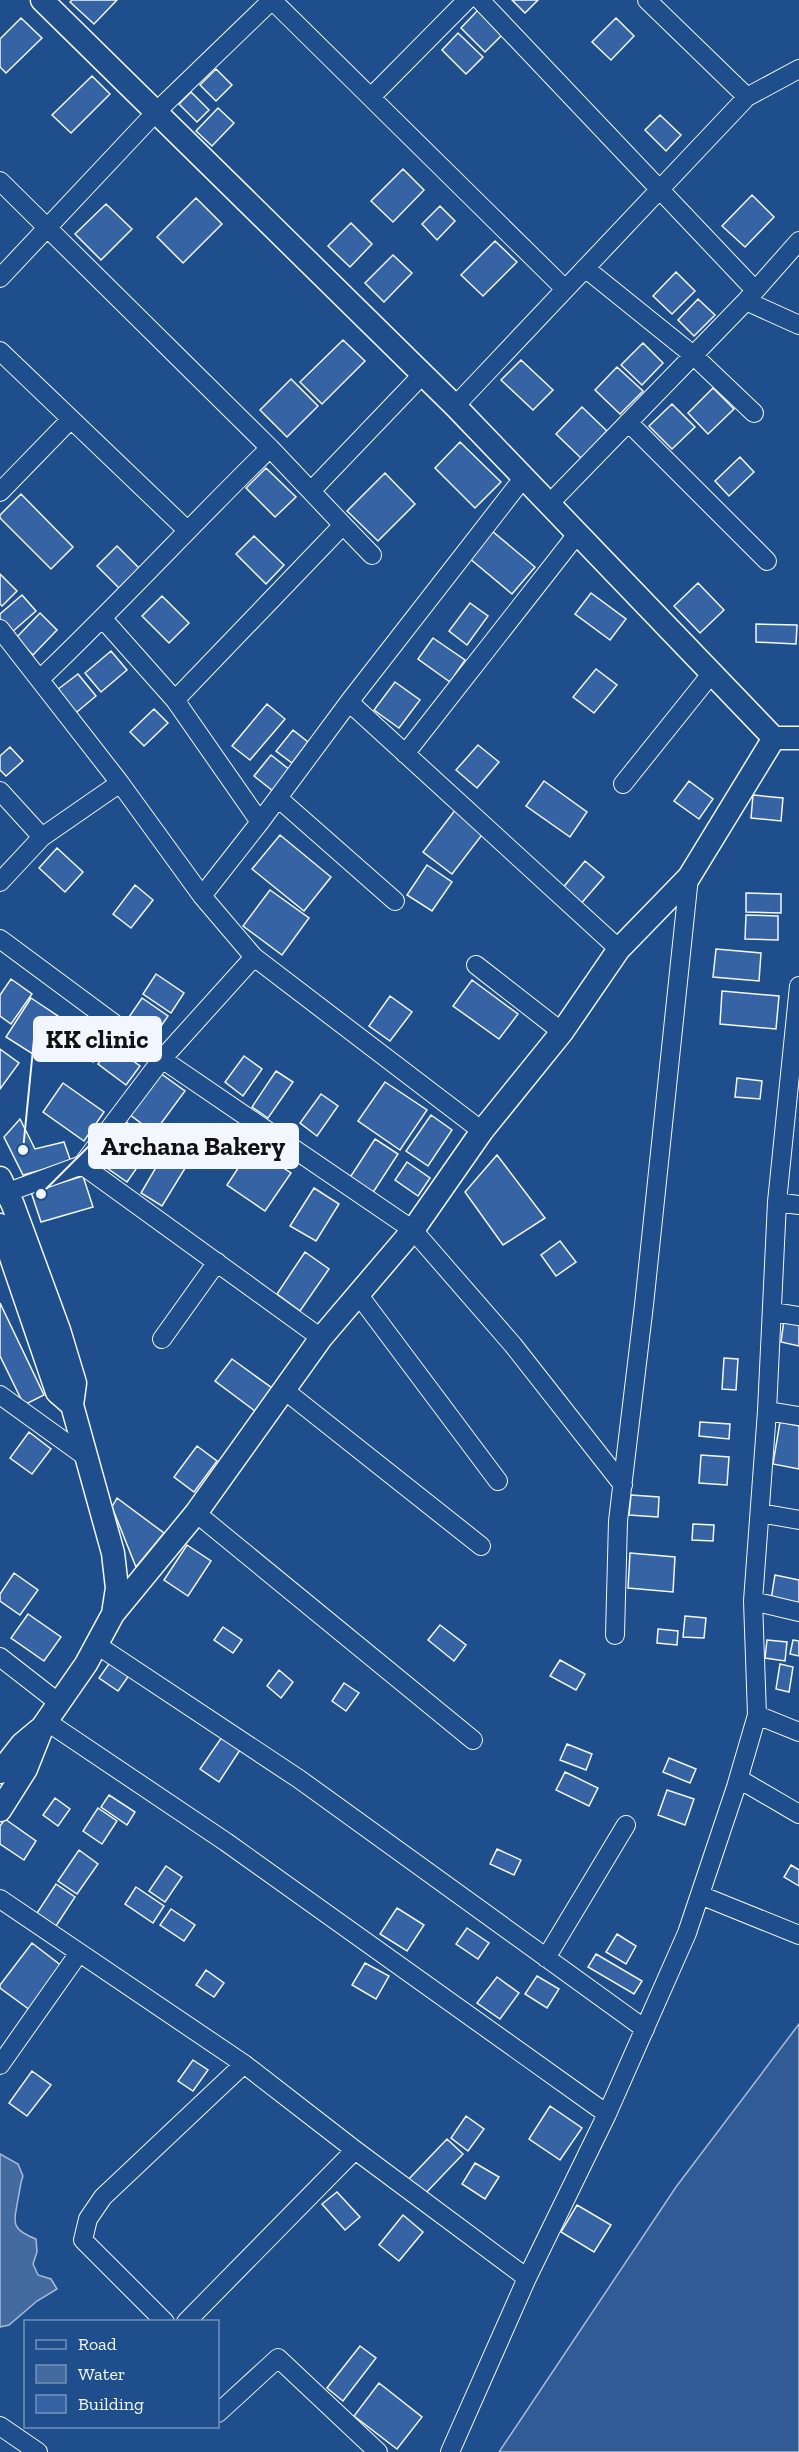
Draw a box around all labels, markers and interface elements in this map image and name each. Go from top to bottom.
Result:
callout: KK clinic [34,1017,161,1061]
text: KK clinic [46,1023,148,1055]
callout: Archana Bakery [89,1124,298,1168]
text: Archana Bakery [101,1130,286,1162]
legend [24,2320,219,2428]
text: Road [78,2333,117,2355]
text: Water [78,2363,125,2385]
text: Building [78,2393,144,2415]

